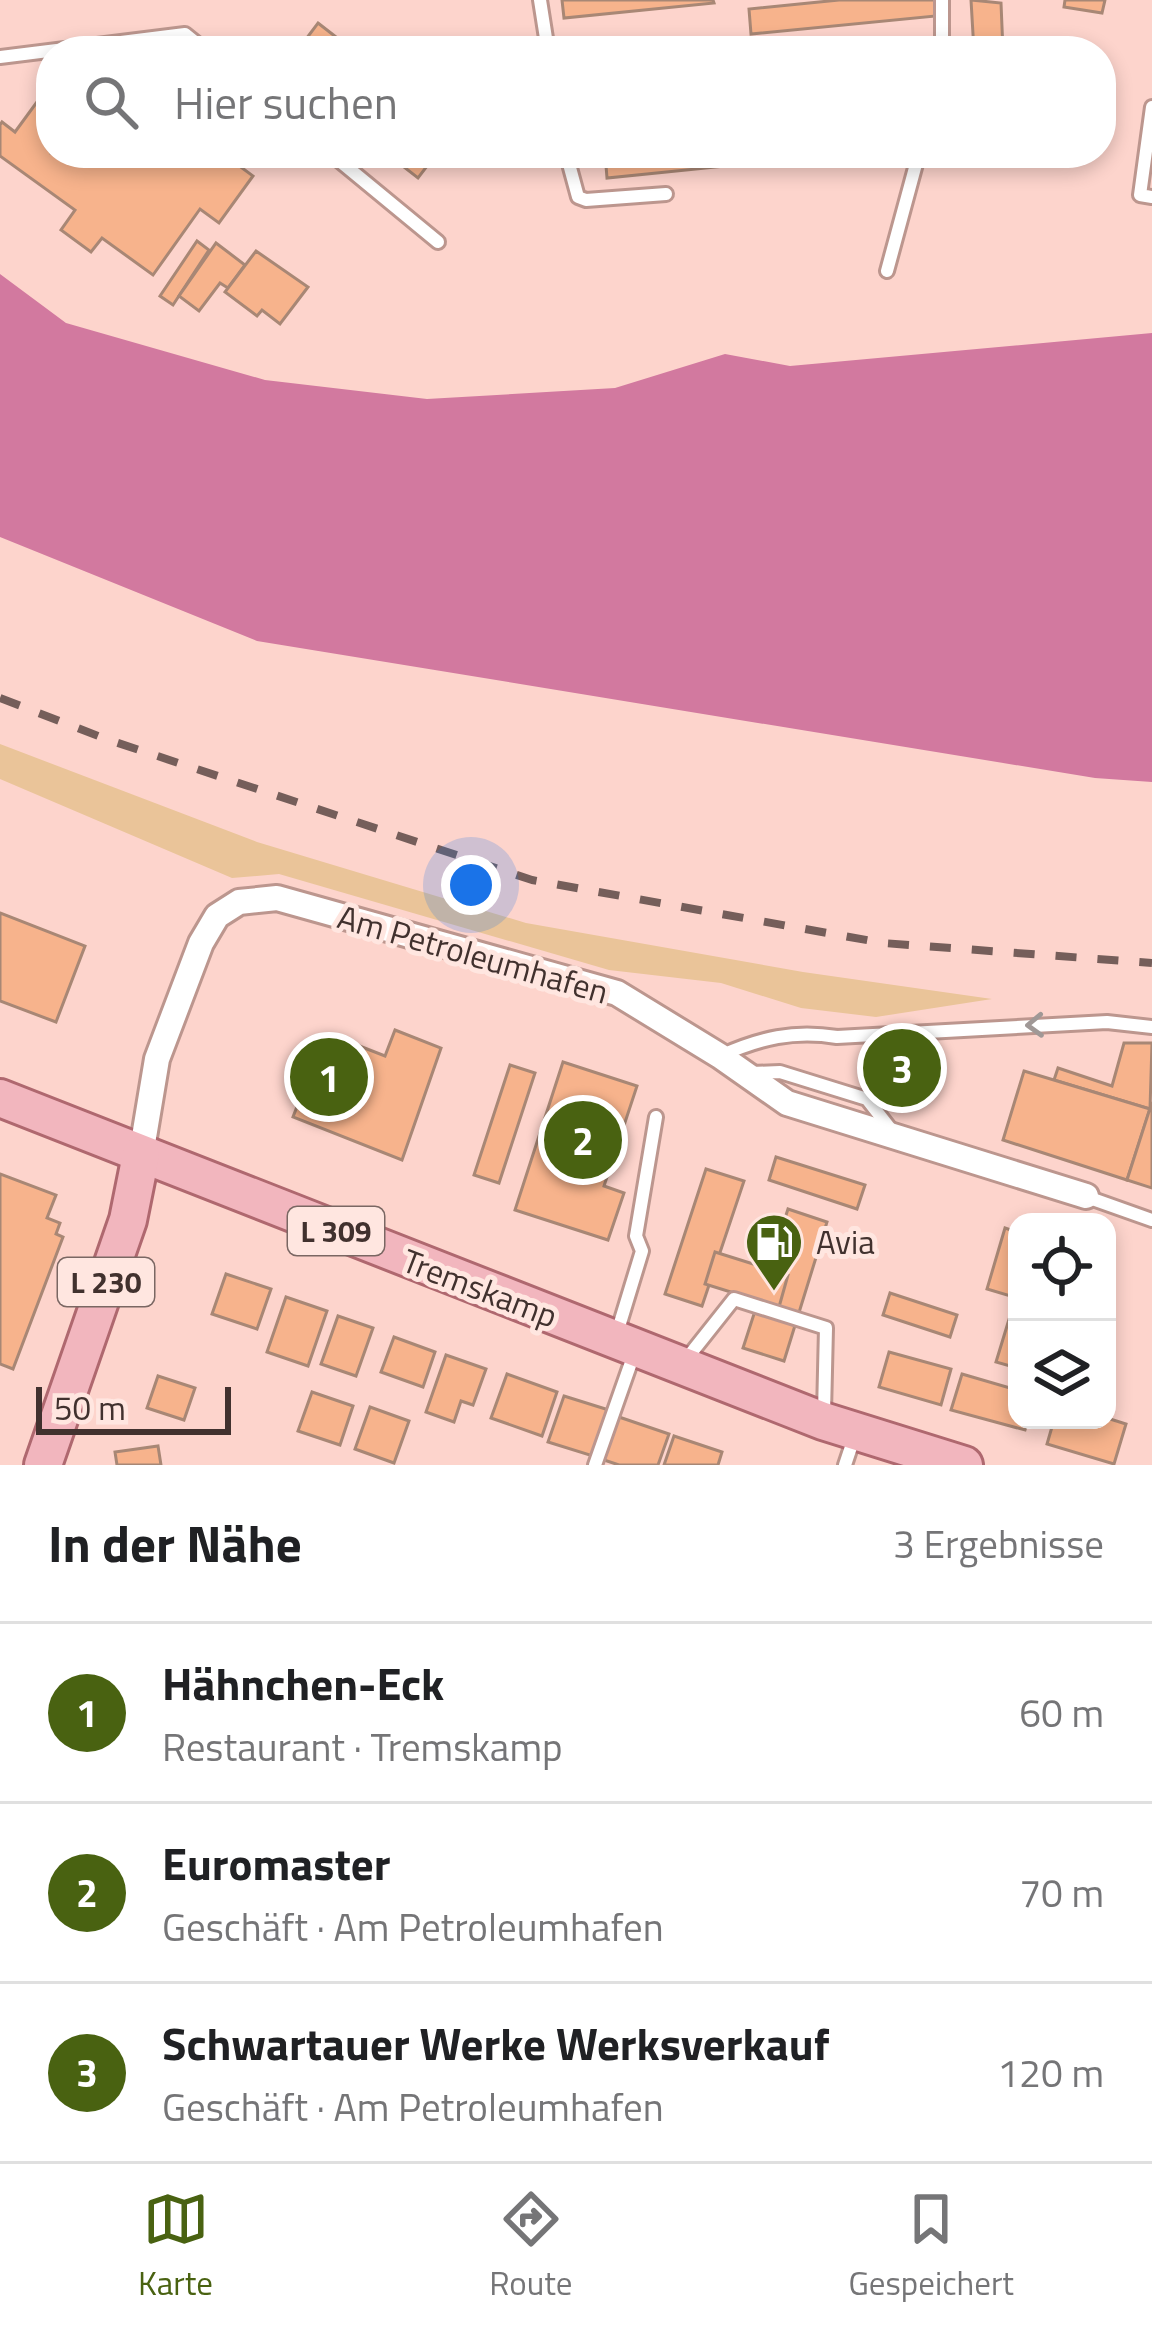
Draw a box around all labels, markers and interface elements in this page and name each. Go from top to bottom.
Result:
search box [36,36,1116,168]
text: Hier suchen [174,68,398,136]
icon: search [78,69,144,135]
your location [441,855,501,915]
street label: Am Petroleumhafen [332,891,614,1017]
one-way arrow [1025,1012,1044,1038]
pin: 3 [863,1023,941,1113]
pin: 1 [290,1032,368,1122]
pin: 2 [544,1095,622,1185]
road number: L 309 [288,1207,384,1255]
fuel station icon: Avia [743,1211,805,1293]
map controls [1008,1213,1116,1429]
button: locate [1008,1213,1116,1321]
place label: Avia [816,1217,875,1267]
street label: Tremskamp [395,1236,565,1340]
road number: L 230 [58,1258,154,1306]
button: layers [1008,1321,1116,1429]
scale bar [36,1381,231,1434]
text: 50 m [54,1383,126,1433]
text: In der Nähe [48,1504,302,1582]
text: 3 Ergebnisse [893,1514,1104,1573]
text: Hähnchen-Eck [162,1649,444,1717]
text: 1 [76,1683,98,1742]
text: 60 m [1019,1683,1104,1742]
text: Restaurant · Tremskamp [162,1717,563,1776]
text: Euromaster [162,1829,391,1897]
text: 2 [76,1863,98,1922]
text: 70 m [1019,1863,1104,1922]
text: Geschäft · Am Petroleumhafen [162,1897,664,1956]
text: Schwartauer Werke Werksverkauf [162,2009,830,2077]
text: 3 [76,2043,98,2102]
text: 120 m [997,2043,1104,2102]
text: Geschäft · Am Petroleumhafen [162,2077,664,2136]
tab: Karte [138,2186,213,2308]
tab: Route [489,2186,572,2308]
tab: Gespeichert [849,2186,1014,2308]

